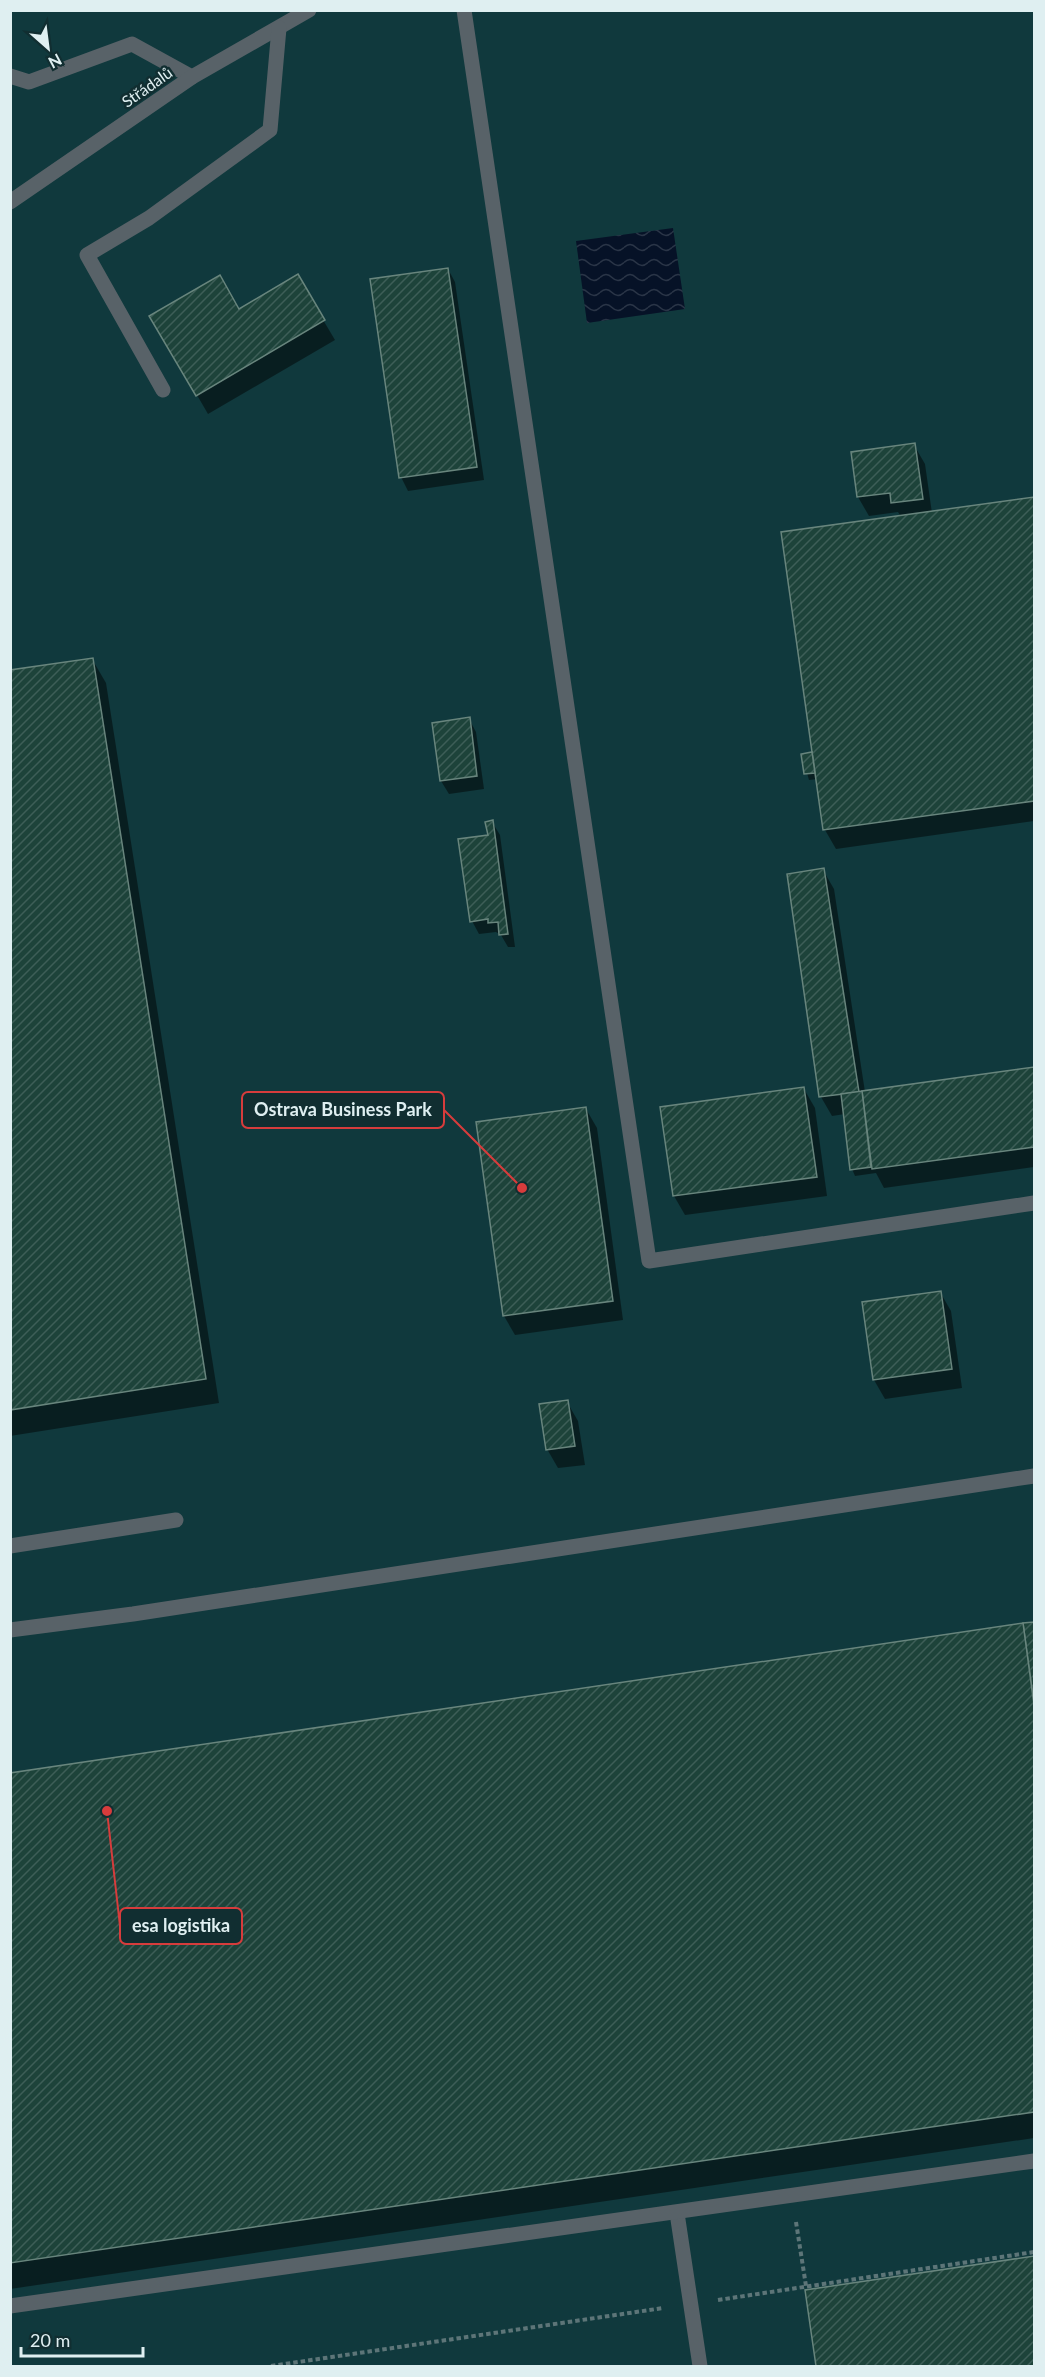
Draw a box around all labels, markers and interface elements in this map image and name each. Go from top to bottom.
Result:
north arrow [18,18,78,78]
text: N [45,50,65,73]
street label: Střádalů [118,62,176,111]
callout: Ostrava Business Park [242,1092,444,1128]
text: Ostrava Business Park [254,1098,432,1120]
callout: esa logistika [120,1908,242,1944]
text: esa logistika [132,1914,230,1936]
scale bar [21,2320,142,2358]
text: 20 m [30,2329,70,2351]

